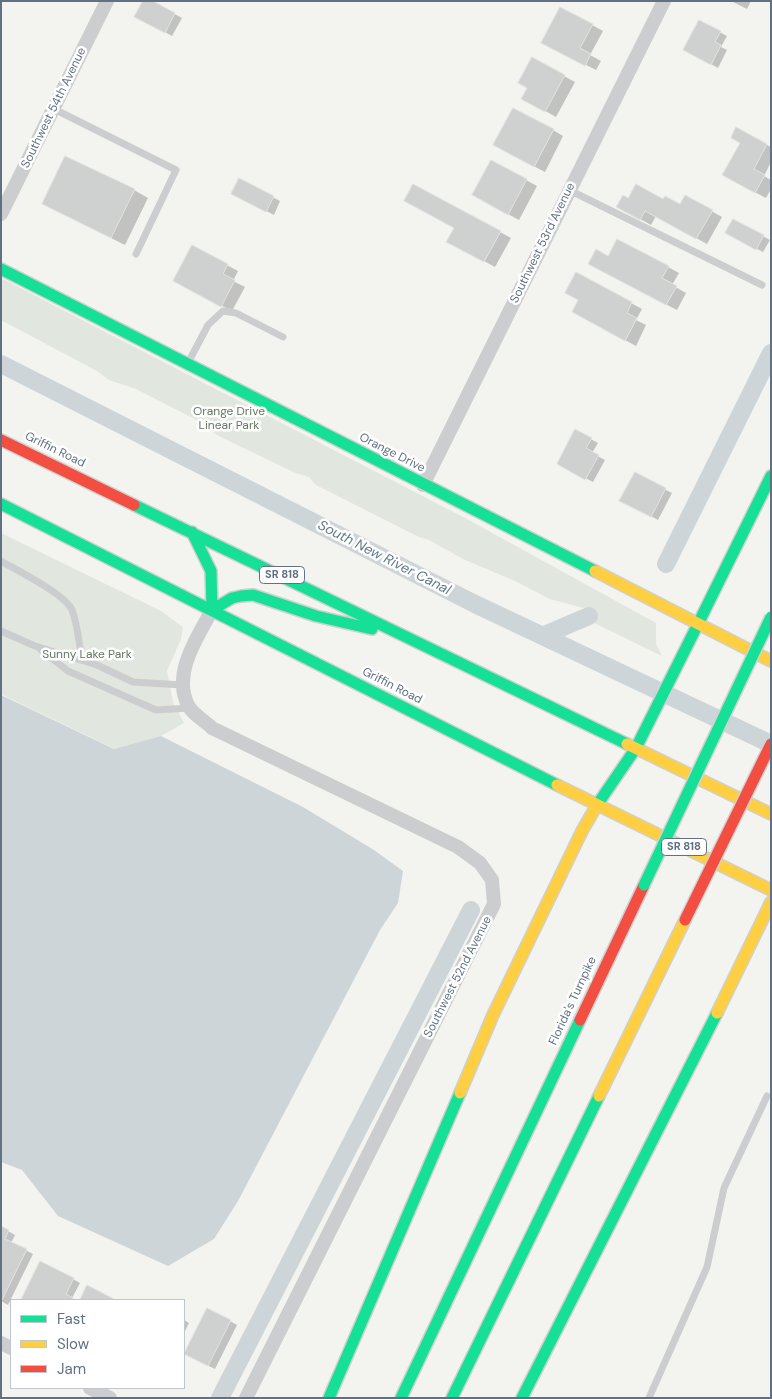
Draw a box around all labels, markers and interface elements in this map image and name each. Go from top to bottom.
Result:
street label: Southwest 54th Avenue [19,45,89,171]
street label: Southwest 53rd Avenue [508,180,578,306]
park label: Orange Drive Linear Park [193,405,265,433]
street label: Griffin Road [23,429,87,471]
street label: Orange Drive [357,430,427,476]
water label: South New River Canal [315,517,453,599]
road number: SR 818 [260,566,304,584]
park label: Sunny Lake Park [42,648,132,662]
street label: Griffin Road [360,665,424,707]
road number: SR 818 [662,839,706,856]
street label: Southwest 52nd Avenue [421,914,495,1040]
street label: Florida's Turnpike [546,955,600,1047]
legend [10,1299,185,1389]
text: Fast [57,1309,86,1329]
text: Slow [57,1334,89,1354]
text: Jam [57,1359,86,1379]

